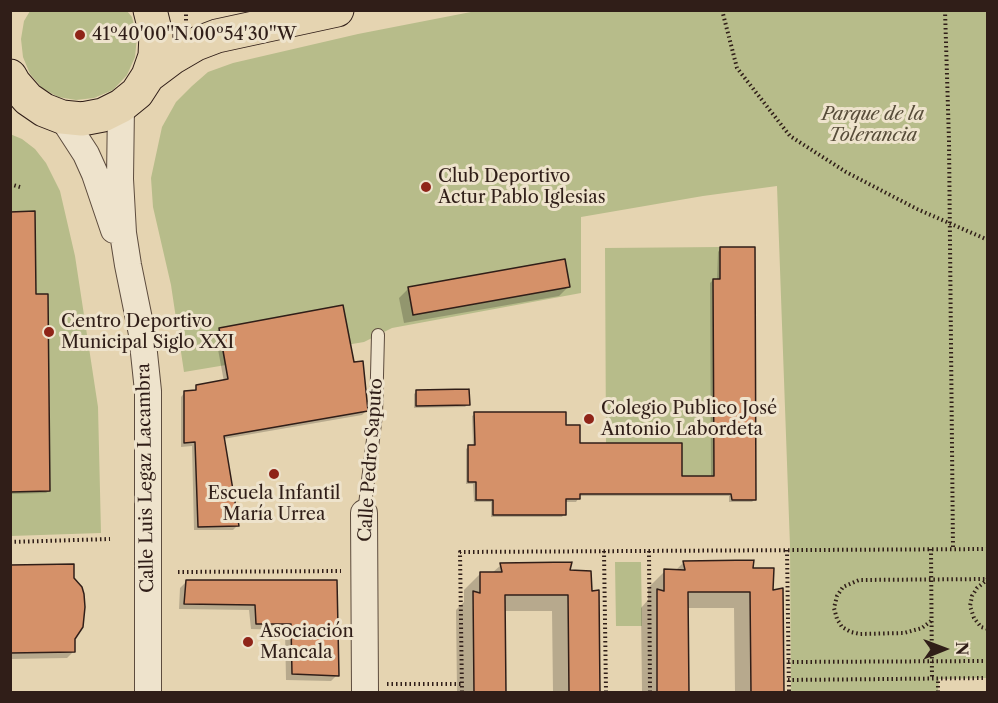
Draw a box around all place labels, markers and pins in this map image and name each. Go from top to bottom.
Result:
place label: 41º40'00''N.00º54'30''W [92,24,296,46]
marker: 41º40'00''N.00º54'30''W [73,28,87,42]
place label: Club Deportivo Actur Pablo Iglesias [438,166,606,208]
marker: Club Deportivo Actur Pablo Iglesias [419,180,433,194]
place label: Centro Deportivo Municipal Siglo XXI [61,311,234,354]
marker: Centro Deportivo Municipal Siglo XXI [42,325,56,339]
place label: Colegio Publico José Antonio Labordeta [601,398,777,440]
marker: Colegio Publico José Antonio Labordeta [582,412,596,426]
marker: Escuela Infantil María Urrea [267,467,281,481]
place label: Escuela Infantil María Urrea [208,483,340,526]
place label: Asociación Mancala [260,621,354,664]
marker: Asociación Mancala [241,635,255,649]

